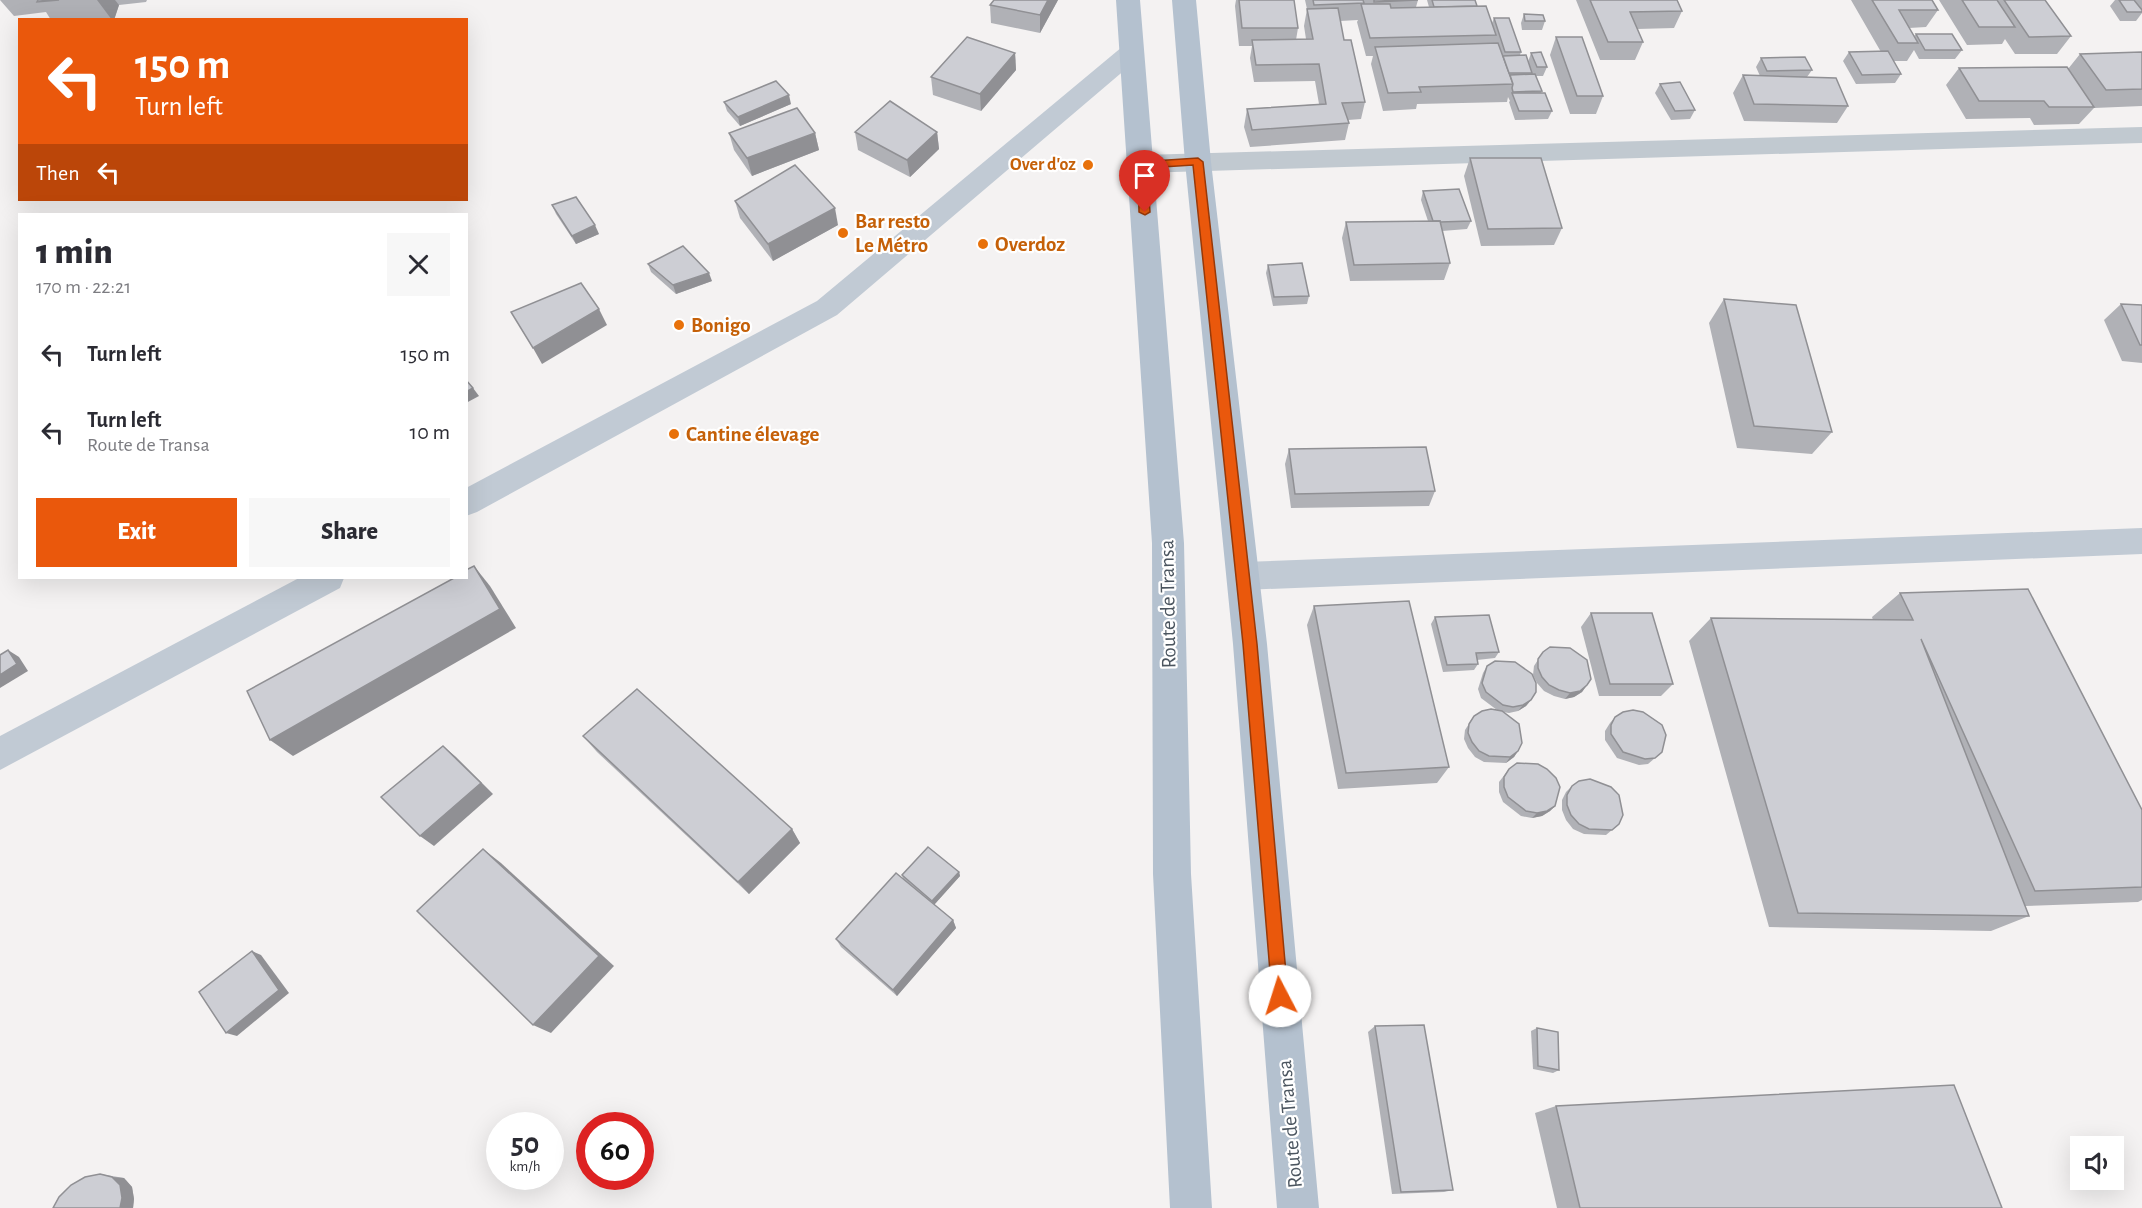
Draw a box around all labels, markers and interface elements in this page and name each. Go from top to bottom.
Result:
icon: left [36,42,114,120]
text: 150 m [135,44,230,86]
text: Turn left [135,93,223,120]
pin [1119,150,1170,212]
icon: left [92,156,125,189]
place label: Over d'oz [1010,156,1076,174]
marker: Over d'oz [1081,158,1095,172]
icon: arrive [1128,159,1161,192]
text: Then [36,162,80,184]
place label: Bar resto Le Métro [855,211,930,256]
marker: Bar resto Le Métro [836,226,850,240]
button: close [387,233,450,296]
text: 1 min [36,234,113,270]
place label: Overdoz [995,234,1065,255]
marker: Overdoz [976,237,990,251]
text: 170 m · 22:21 [36,277,131,297]
place label: Bonigo [691,315,751,336]
marker: Bonigo [672,318,686,332]
icon: left [36,338,69,371]
text: Turn left [87,343,161,365]
text: 150 m [400,343,450,365]
text: Turn left [87,409,161,431]
icon: left [36,416,69,449]
text: 10 m [410,421,450,443]
place label: Cantine élevage [686,424,820,445]
marker: Cantine élevage [667,427,681,441]
text: Route de Transa [87,435,210,455]
button: Exit [36,498,237,567]
button: Share [249,498,450,567]
street label: Route de Transa [1156,539,1180,669]
position arrow [1248,964,1312,1028]
street label: Route de Transa [1274,1059,1306,1189]
speed limit sign: 60 [576,1112,654,1190]
text: 50 [511,1129,539,1159]
map controls [2070,1136,2124,1190]
button: sound [2070,1136,2124,1190]
text: km/h [510,1159,540,1174]

